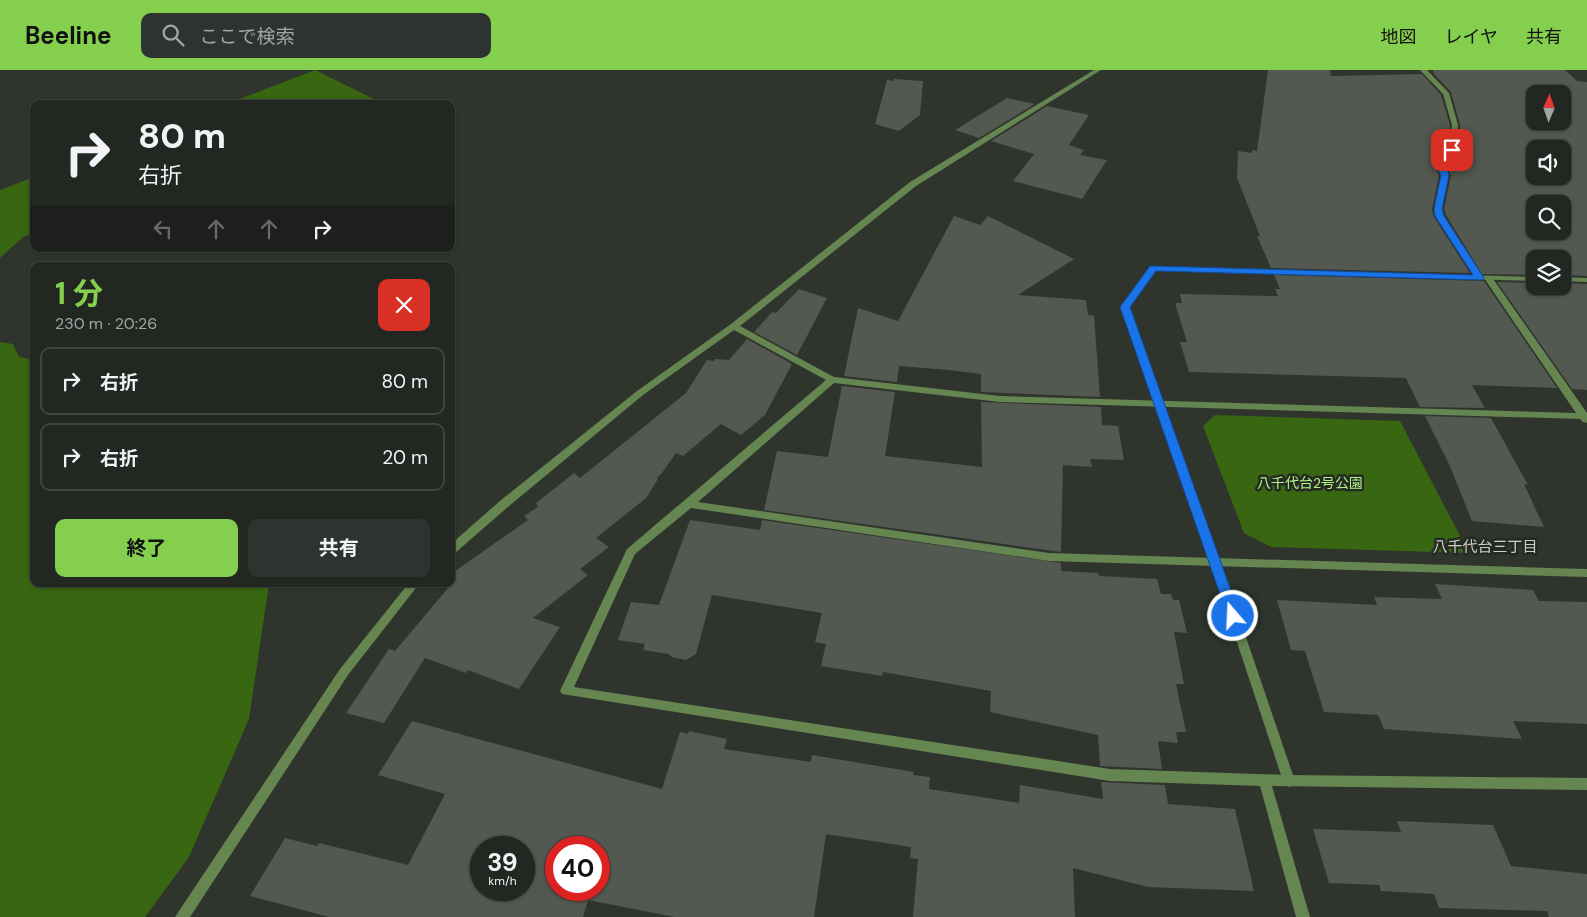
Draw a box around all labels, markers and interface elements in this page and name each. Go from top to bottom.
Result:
search box [141,13,491,58]
text: Beeline [25,20,111,51]
icon: search [159,21,187,49]
text: ここで検索 [199,24,294,49]
text: 地図 [1381,25,1417,49]
text: レイヤ [1445,25,1498,49]
text: 共有 [1526,25,1562,49]
north arrow [1526,85,1571,130]
map controls [1526,85,1571,295]
text: 80 m [138,113,226,159]
icon: right [55,120,120,185]
pin [1431,129,1473,171]
icon: arrive [1438,136,1466,164]
button: sound [1526,140,1571,185]
text: 右折 [138,161,182,190]
button: search [1526,195,1571,240]
icon: left [149,215,177,243]
icon: ahead [202,215,230,243]
icon: ahead [255,215,283,243]
icon: right [308,215,336,243]
button: layers [1526,250,1571,295]
text: 1 分 [55,274,103,313]
button: close [378,279,430,331]
text: 230 m · 20:26 [55,313,157,334]
icon: right [57,367,85,395]
text: 80 m [381,369,428,394]
text: 右折 [100,370,138,395]
icon: right [57,443,85,471]
text: 20 m [382,445,428,470]
text: 右折 [100,446,138,471]
park label: 八千代台2号公園 [1257,474,1363,492]
button: 終了 [55,519,238,577]
button: 共有 [248,519,430,577]
district label: 八千代台三丁目 [1432,537,1538,557]
position arrow [1206,589,1258,641]
speed limit sign: 40 [545,836,610,901]
text: 39 [487,846,518,879]
text: km/h [488,873,517,889]

